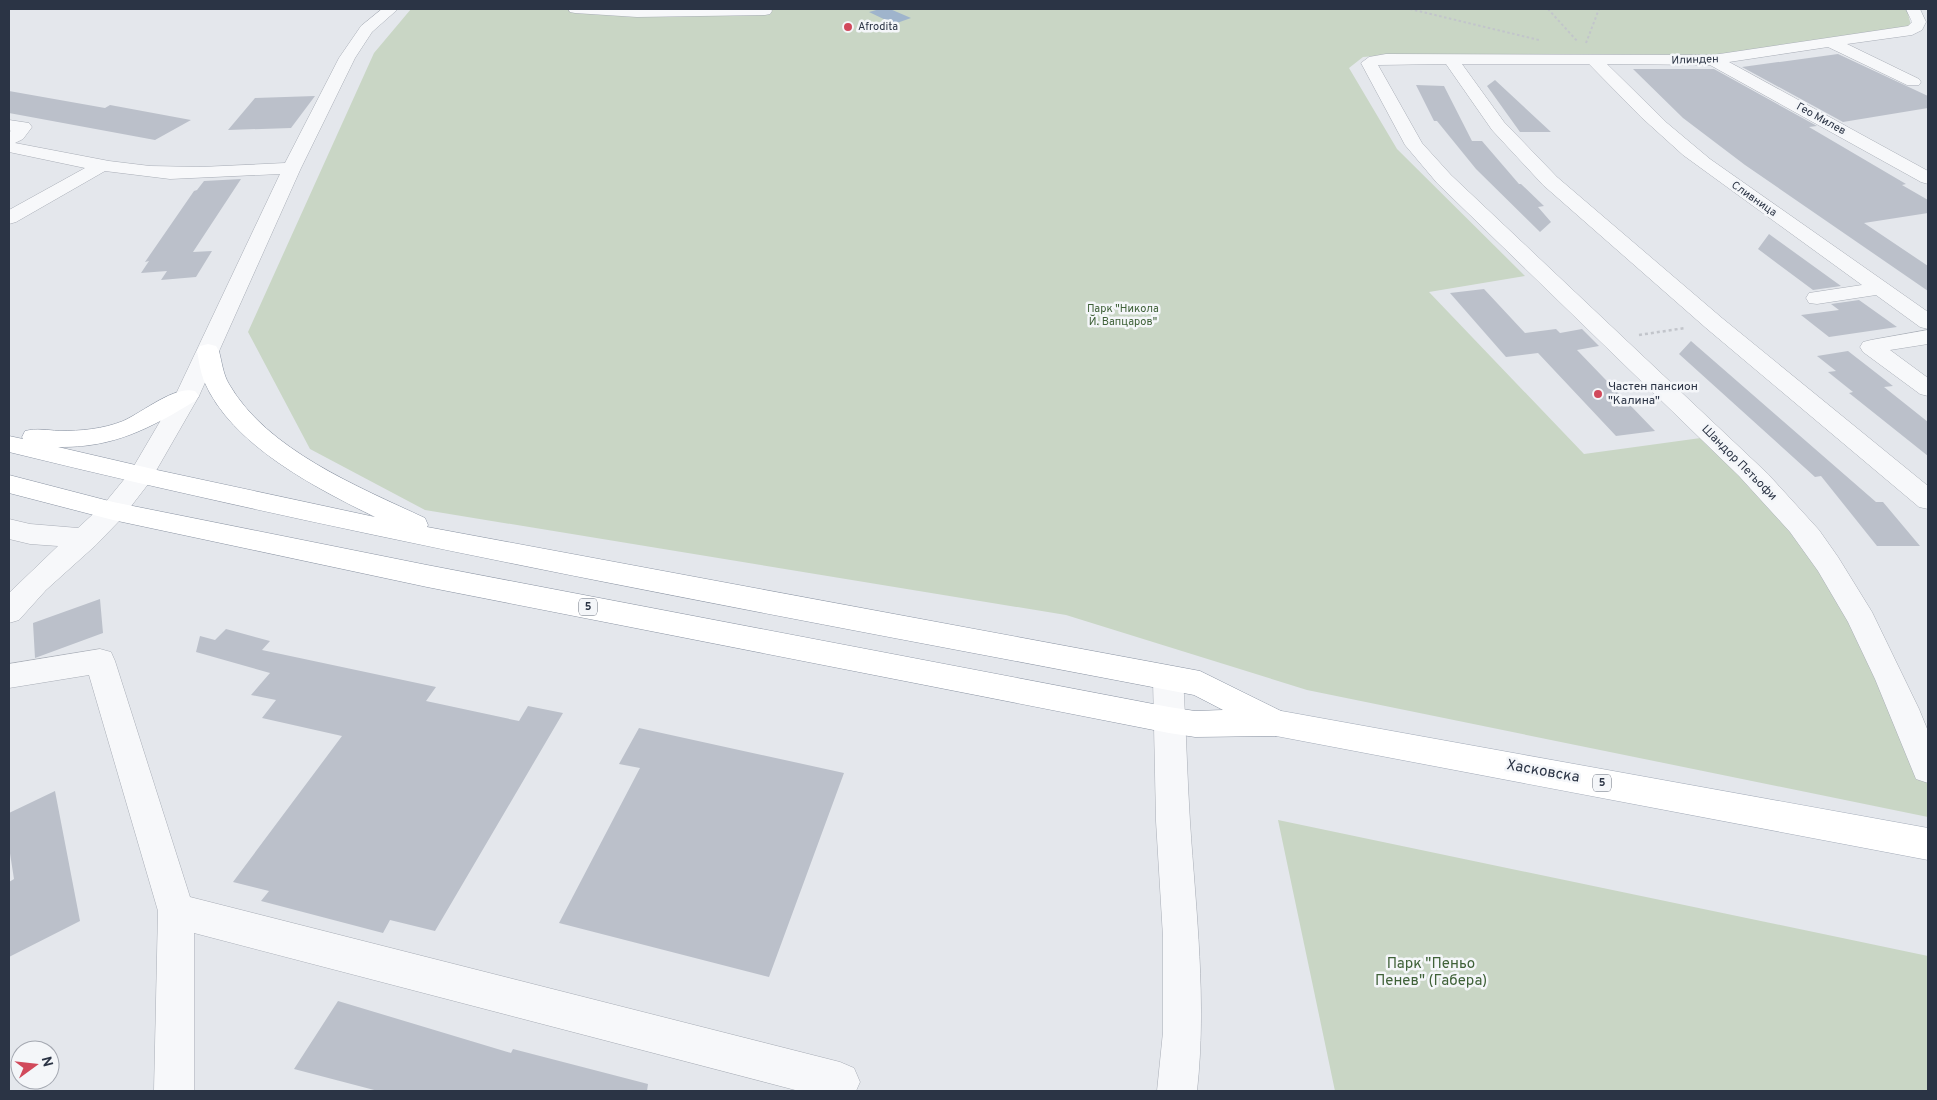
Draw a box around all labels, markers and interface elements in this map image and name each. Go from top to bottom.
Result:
place label: Afrodita [858,20,898,34]
marker: Afrodita [842,21,854,33]
street label: Илинден [1671,52,1719,68]
street label: Гео Милев [1794,100,1848,138]
street label: Сливница [1729,178,1780,220]
park label: Парк "Никола Й. Вапцаров" [1087,302,1159,329]
place label: Частен пансион "Калина" [1608,379,1698,409]
marker: Частен пансион "Калина" [1592,388,1604,400]
street label: Шандор Петьофи [1698,422,1780,504]
road number: 5 [579,598,597,616]
street label: Хасковска [1505,756,1581,788]
road number: 5 [1593,774,1611,791]
park label: Парк "Пеньо Пенев" (Габера) [1375,955,1487,991]
north arrow [10,1040,60,1090]
text: N [37,1055,56,1069]

